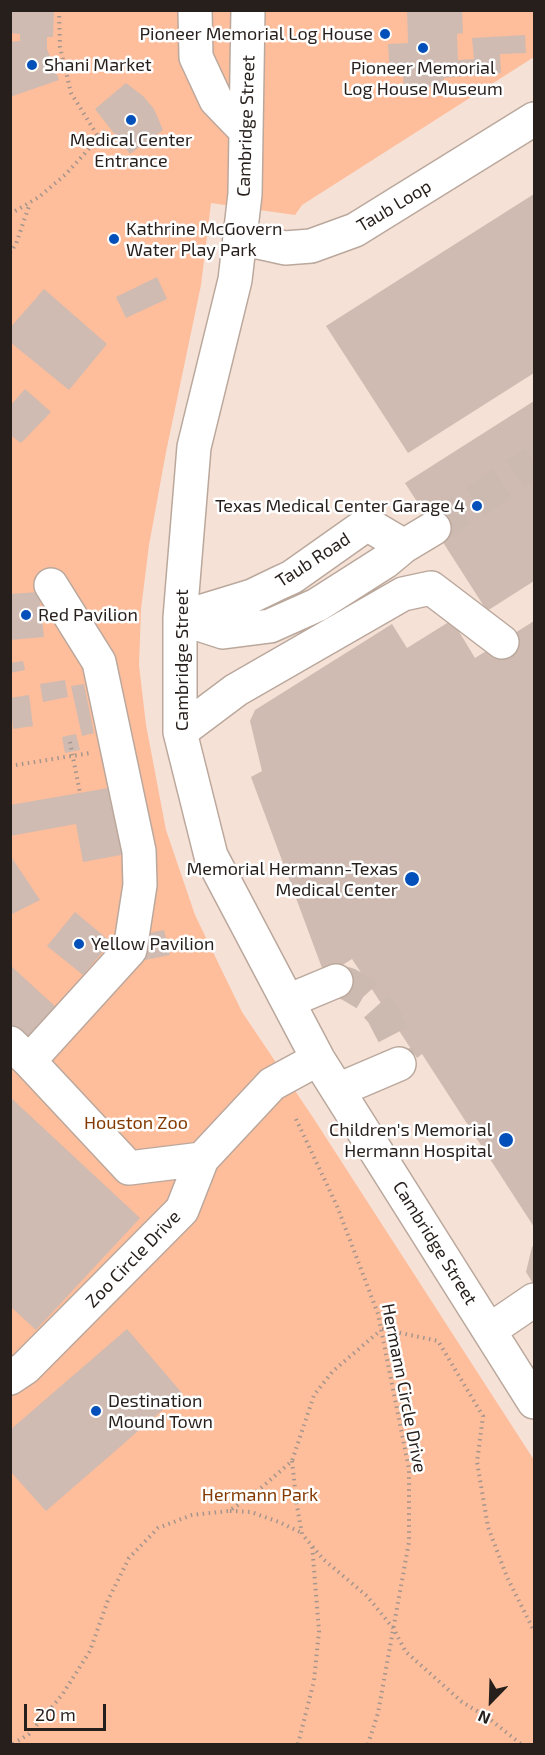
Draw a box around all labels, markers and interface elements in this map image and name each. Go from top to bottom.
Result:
place label: Pioneer Memorial Log House [139,23,373,45]
marker: Pioneer Memorial Log House [378,27,392,41]
marker: Pioneer Memorial Log House Museum [416,41,430,55]
place label: Shani Market [44,54,152,76]
street label: Cambridge Street [233,55,259,197]
place label: Pioneer Memorial Log House Museum [343,57,503,100]
marker: Shani Market [25,58,39,72]
marker: Medical Center Entrance [124,113,138,127]
place label: Medical Center Entrance [70,129,192,172]
street label: Taub Loop [353,175,435,237]
place label: Kathrine McGovern Water Play Park [126,218,282,260]
marker: Kathrine McGovern Water Play Park [107,232,121,246]
place label: Texas Medical Center Garage 4 [215,495,465,517]
marker: Texas Medical Center Garage 4 [470,499,484,513]
street label: Taub Road [272,528,354,592]
street label: Cambridge Street [171,589,193,731]
place label: Red Pavilion [38,604,138,626]
marker: Red Pavilion [19,608,33,622]
place label: Memorial Hermann-Texas Medical Center [186,858,398,900]
marker: Memorial Hermann-Texas Medical Center [403,870,421,888]
place label: Yellow Pavilion [91,933,214,955]
marker: Yellow Pavilion [72,937,86,951]
park label: Houston Zoo [84,1112,188,1134]
place label: Children's Memorial Hermann Hospital [329,1119,492,1162]
marker: Children's Memorial Hermann Hospital [497,1131,515,1149]
street label: Cambridge Street [388,1177,482,1309]
street label: Zoo Circle Drive [81,1206,185,1312]
street label: Hermann Circle Drive [377,1302,431,1474]
place label: Destination Mound Town [108,1390,213,1432]
marker: Destination Mound Town [89,1404,103,1418]
park label: Hermann Park [202,1484,318,1506]
north arrow [461,1671,521,1731]
scale bar [27,1692,110,1730]
text: 20 m [35,1703,76,1725]
text: N [475,1707,493,1729]

